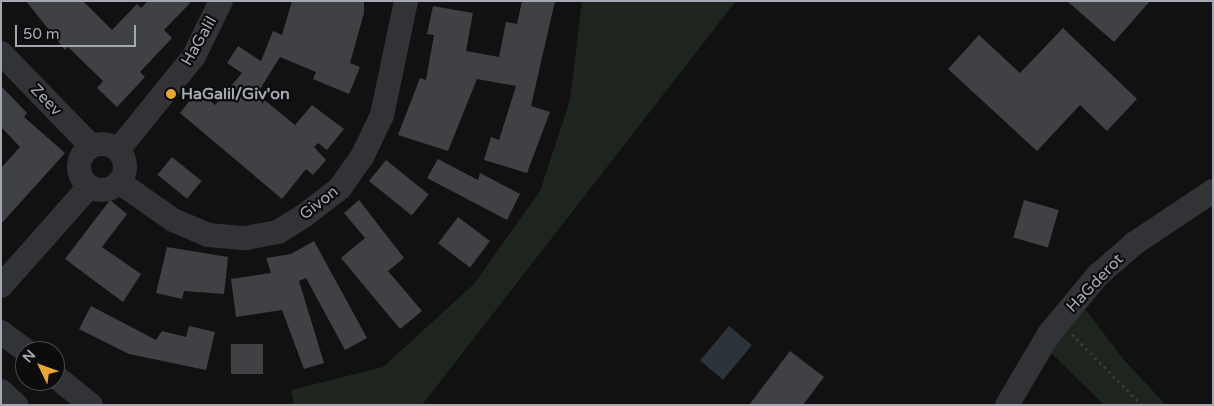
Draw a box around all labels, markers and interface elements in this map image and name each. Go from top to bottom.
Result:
street label: HaGalil [177,13,221,69]
scale bar [18,15,139,47]
text: 50 m [23,25,60,43]
street label: Zeev [26,80,66,120]
place label: HaGalil/Giv'on [181,84,290,104]
marker: HaGalil/Giv'on [165,88,177,100]
street label: Givon [296,182,342,224]
street label: HaGderot [1062,250,1128,316]
north arrow [15,341,65,391]
text: N [19,346,39,366]

